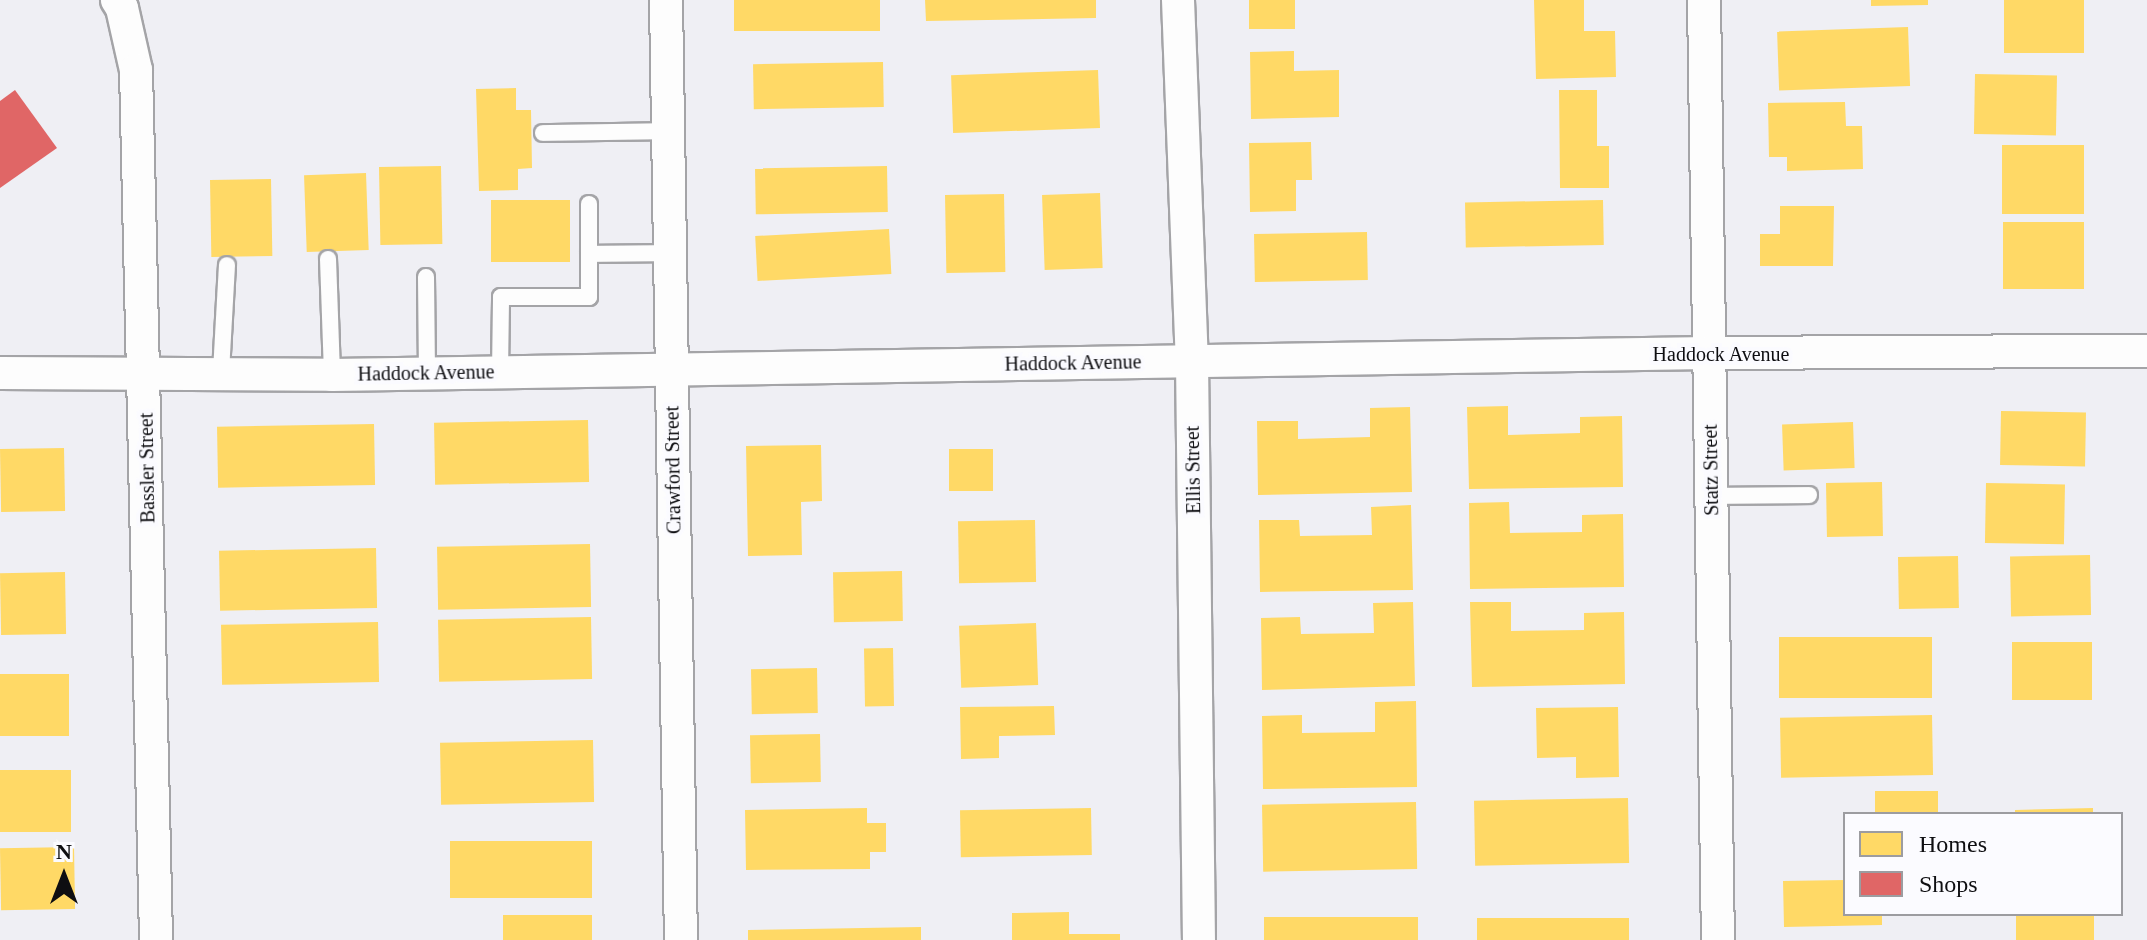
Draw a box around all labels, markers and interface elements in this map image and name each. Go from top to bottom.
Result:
street label: Haddock Avenue [1652,342,1790,366]
street label: Haddock Avenue [1004,350,1142,376]
street label: Haddock Avenue [357,360,495,386]
street label: Crawford Street [660,406,686,534]
street label: Bassler Street [134,413,160,523]
street label: Statz Street [1698,424,1724,516]
street label: Ellis Street [1180,426,1206,514]
legend [1843,812,2123,916]
text: Homes [1919,831,1987,857]
north arrow [24,836,104,916]
text: N [56,839,72,864]
text: Shops [1919,871,1978,897]

